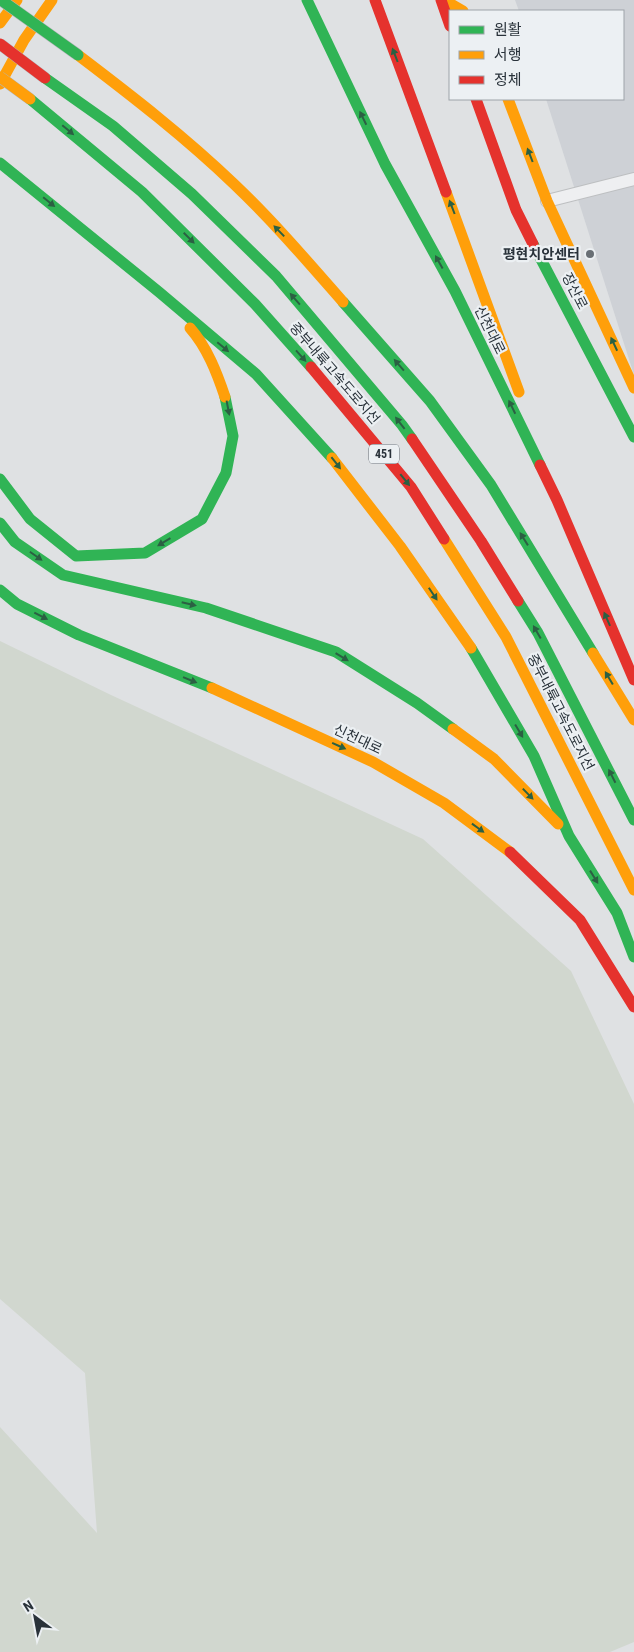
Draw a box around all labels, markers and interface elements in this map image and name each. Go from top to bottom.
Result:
legend [449,10,624,100]
text: 원활 [494,21,522,39]
text: 서행 [494,46,522,64]
one-way arrow [391,47,399,62]
text: 정체 [494,71,522,89]
one-way arrow [358,111,367,126]
one-way arrow [61,125,74,136]
one-way arrow [526,148,533,163]
one-way arrow [42,196,55,207]
one-way arrow [448,199,456,214]
one-way arrow [273,225,285,237]
one-way arrow [182,232,194,244]
place label: 평현치안센터 [503,246,580,262]
marker: 평현치안센터 [584,248,596,260]
one-way arrow [434,255,443,269]
street label: 장산로 [559,270,591,312]
one-way arrow [290,293,301,305]
street label: 신천대로 [472,303,509,357]
street label: 중부내륙고속도로지선 [287,319,383,427]
one-way arrow [609,337,617,351]
one-way arrow [217,341,230,352]
one-way arrow [295,349,307,361]
one-way arrow [393,360,405,372]
one-way arrow [224,400,232,415]
one-way arrow [508,400,516,414]
one-way arrow [395,417,406,430]
road number: 451 [369,444,399,464]
one-way arrow [330,457,341,470]
one-way arrow [400,473,411,486]
one-way arrow [520,533,529,546]
one-way arrow [158,537,171,546]
one-way arrow [29,551,43,561]
one-way arrow [428,587,438,600]
one-way arrow [181,600,196,608]
one-way arrow [34,612,48,620]
one-way arrow [603,612,611,626]
one-way arrow [532,626,541,639]
street label: 중부내륙고속도로지선 [525,651,597,773]
one-way arrow [336,652,349,661]
one-way arrow [604,672,613,685]
one-way arrow [183,676,198,684]
street label: 신천대로 [331,721,385,757]
one-way arrow [515,725,524,738]
one-way arrow [332,742,346,750]
one-way arrow [608,769,616,784]
one-way arrow [522,788,534,800]
one-way arrow [471,823,485,833]
one-way arrow [590,871,599,884]
north arrow [10,1592,60,1642]
text: N [20,1597,36,1615]

